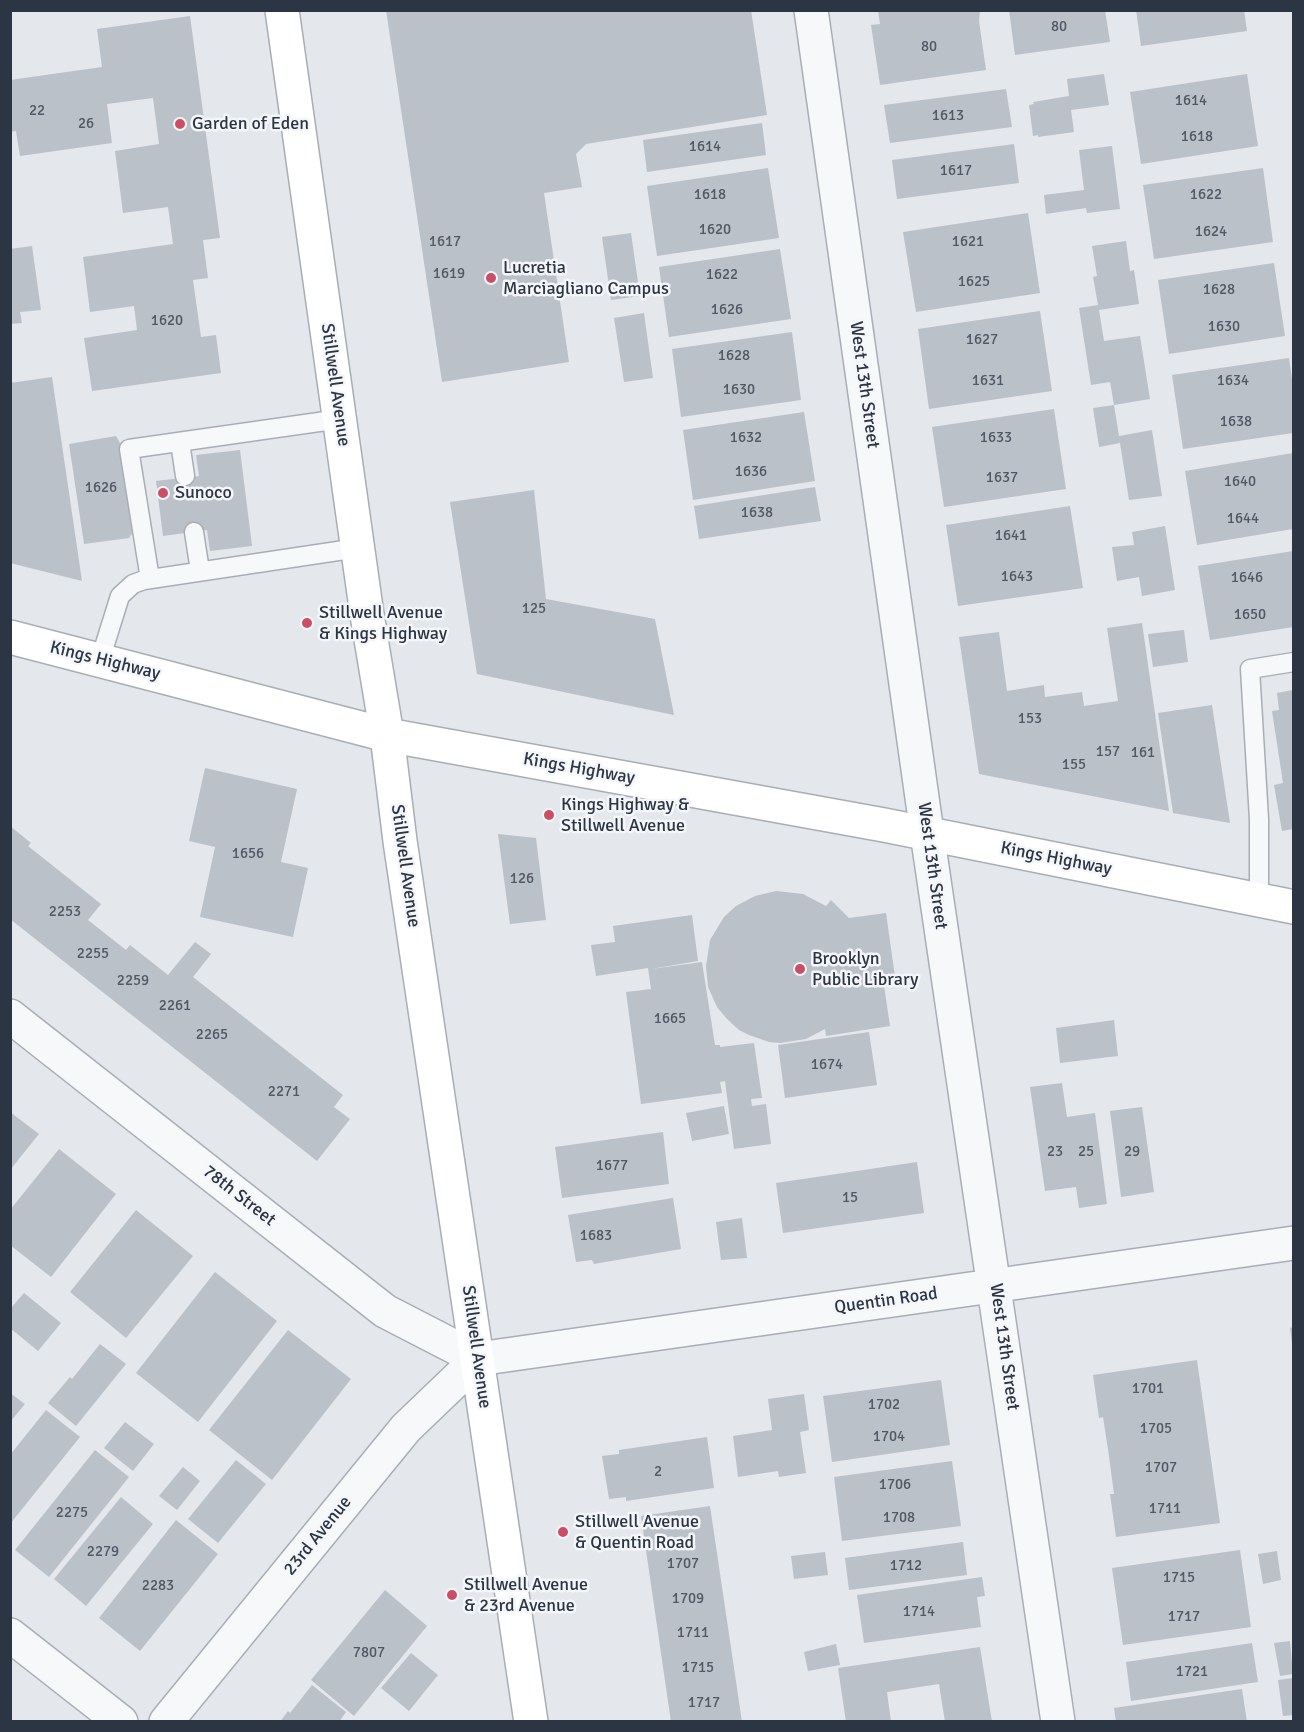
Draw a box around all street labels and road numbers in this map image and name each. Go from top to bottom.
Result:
street label: West 13th Street [844,320,884,450]
street label: Stillwell Avenue [316,322,354,448]
street label: Kings Highway [48,637,162,685]
street label: Kings Highway [522,749,636,789]
street label: West 13th Street [912,801,952,931]
street label: Stillwell Avenue [386,803,424,929]
street label: Kings Highway [998,838,1114,880]
street label: 78th Street [198,1161,280,1231]
street label: West 13th Street [984,1282,1024,1412]
street label: Quentin Road [833,1283,939,1319]
street label: Stillwell Avenue [457,1284,495,1410]
street label: 23rd Avenue [279,1492,357,1580]

